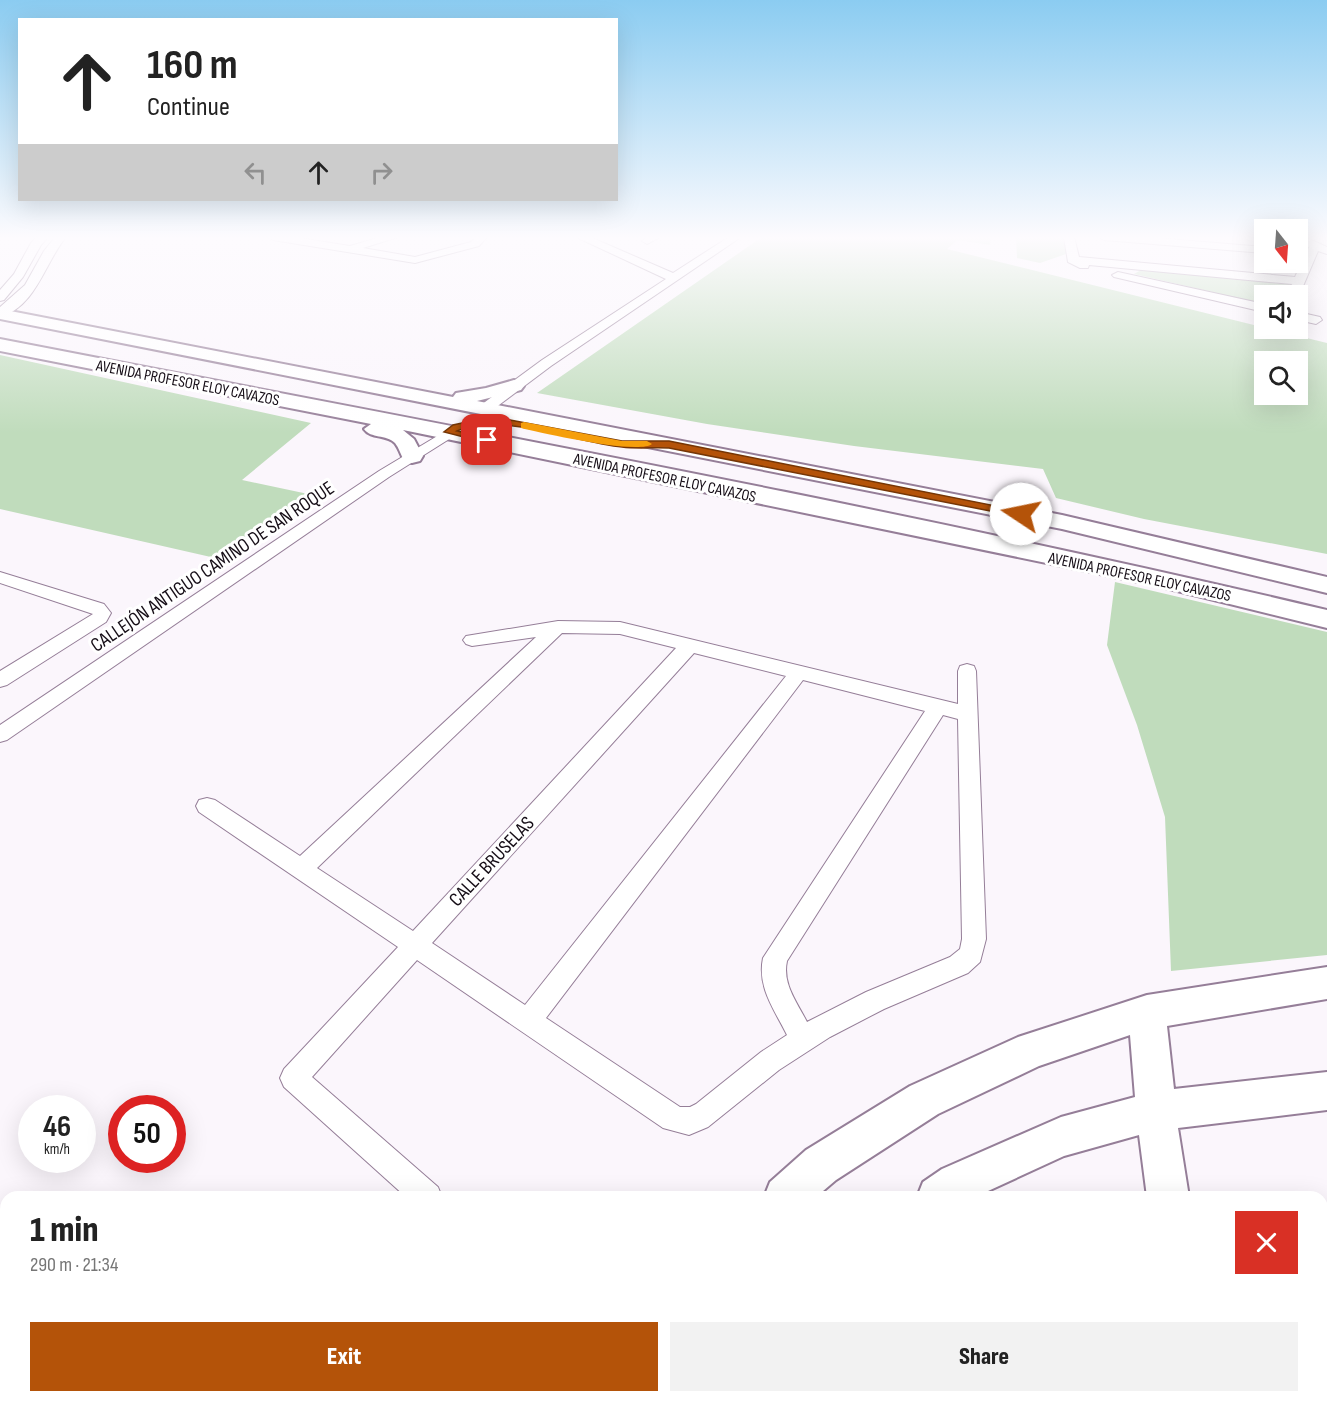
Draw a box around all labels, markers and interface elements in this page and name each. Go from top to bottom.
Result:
text: 160 m [147,40,238,91]
icon: ahead [48,42,126,120]
text: Continue [147,91,230,123]
icon: left [239,156,272,189]
icon: ahead [302,156,335,189]
icon: right [365,156,398,189]
north arrow [1254,219,1308,273]
map controls [1254,219,1308,405]
button: sound [1254,285,1308,339]
button: search [1254,351,1308,405]
street label: AVENIDA PROFESOR ELOY CAVAZOS [94,356,281,411]
pin [461,414,512,465]
icon: arrive [470,423,503,456]
street label: AVENIDA PROFESOR ELOY CAVAZOS [571,450,758,507]
street label: CALLEJÓN ANTIGUO CAMINO DE SAN ROQUE [86,476,339,657]
position arrow [989,482,1053,546]
street label: AVENIDA PROFESOR ELOY CAVAZOS [1046,549,1233,606]
street label: CALLE BRUSELAS [444,812,539,912]
speed limit sign: 50 [108,1095,186,1173]
text: 46 [43,1109,71,1145]
text: km/h [44,1140,70,1159]
text: 1 min [30,1209,98,1252]
button: close [1235,1211,1298,1274]
text: 290 m · 21:34 [30,1253,118,1277]
button: Exit [30,1322,658,1391]
button: Share [670,1322,1298,1391]

